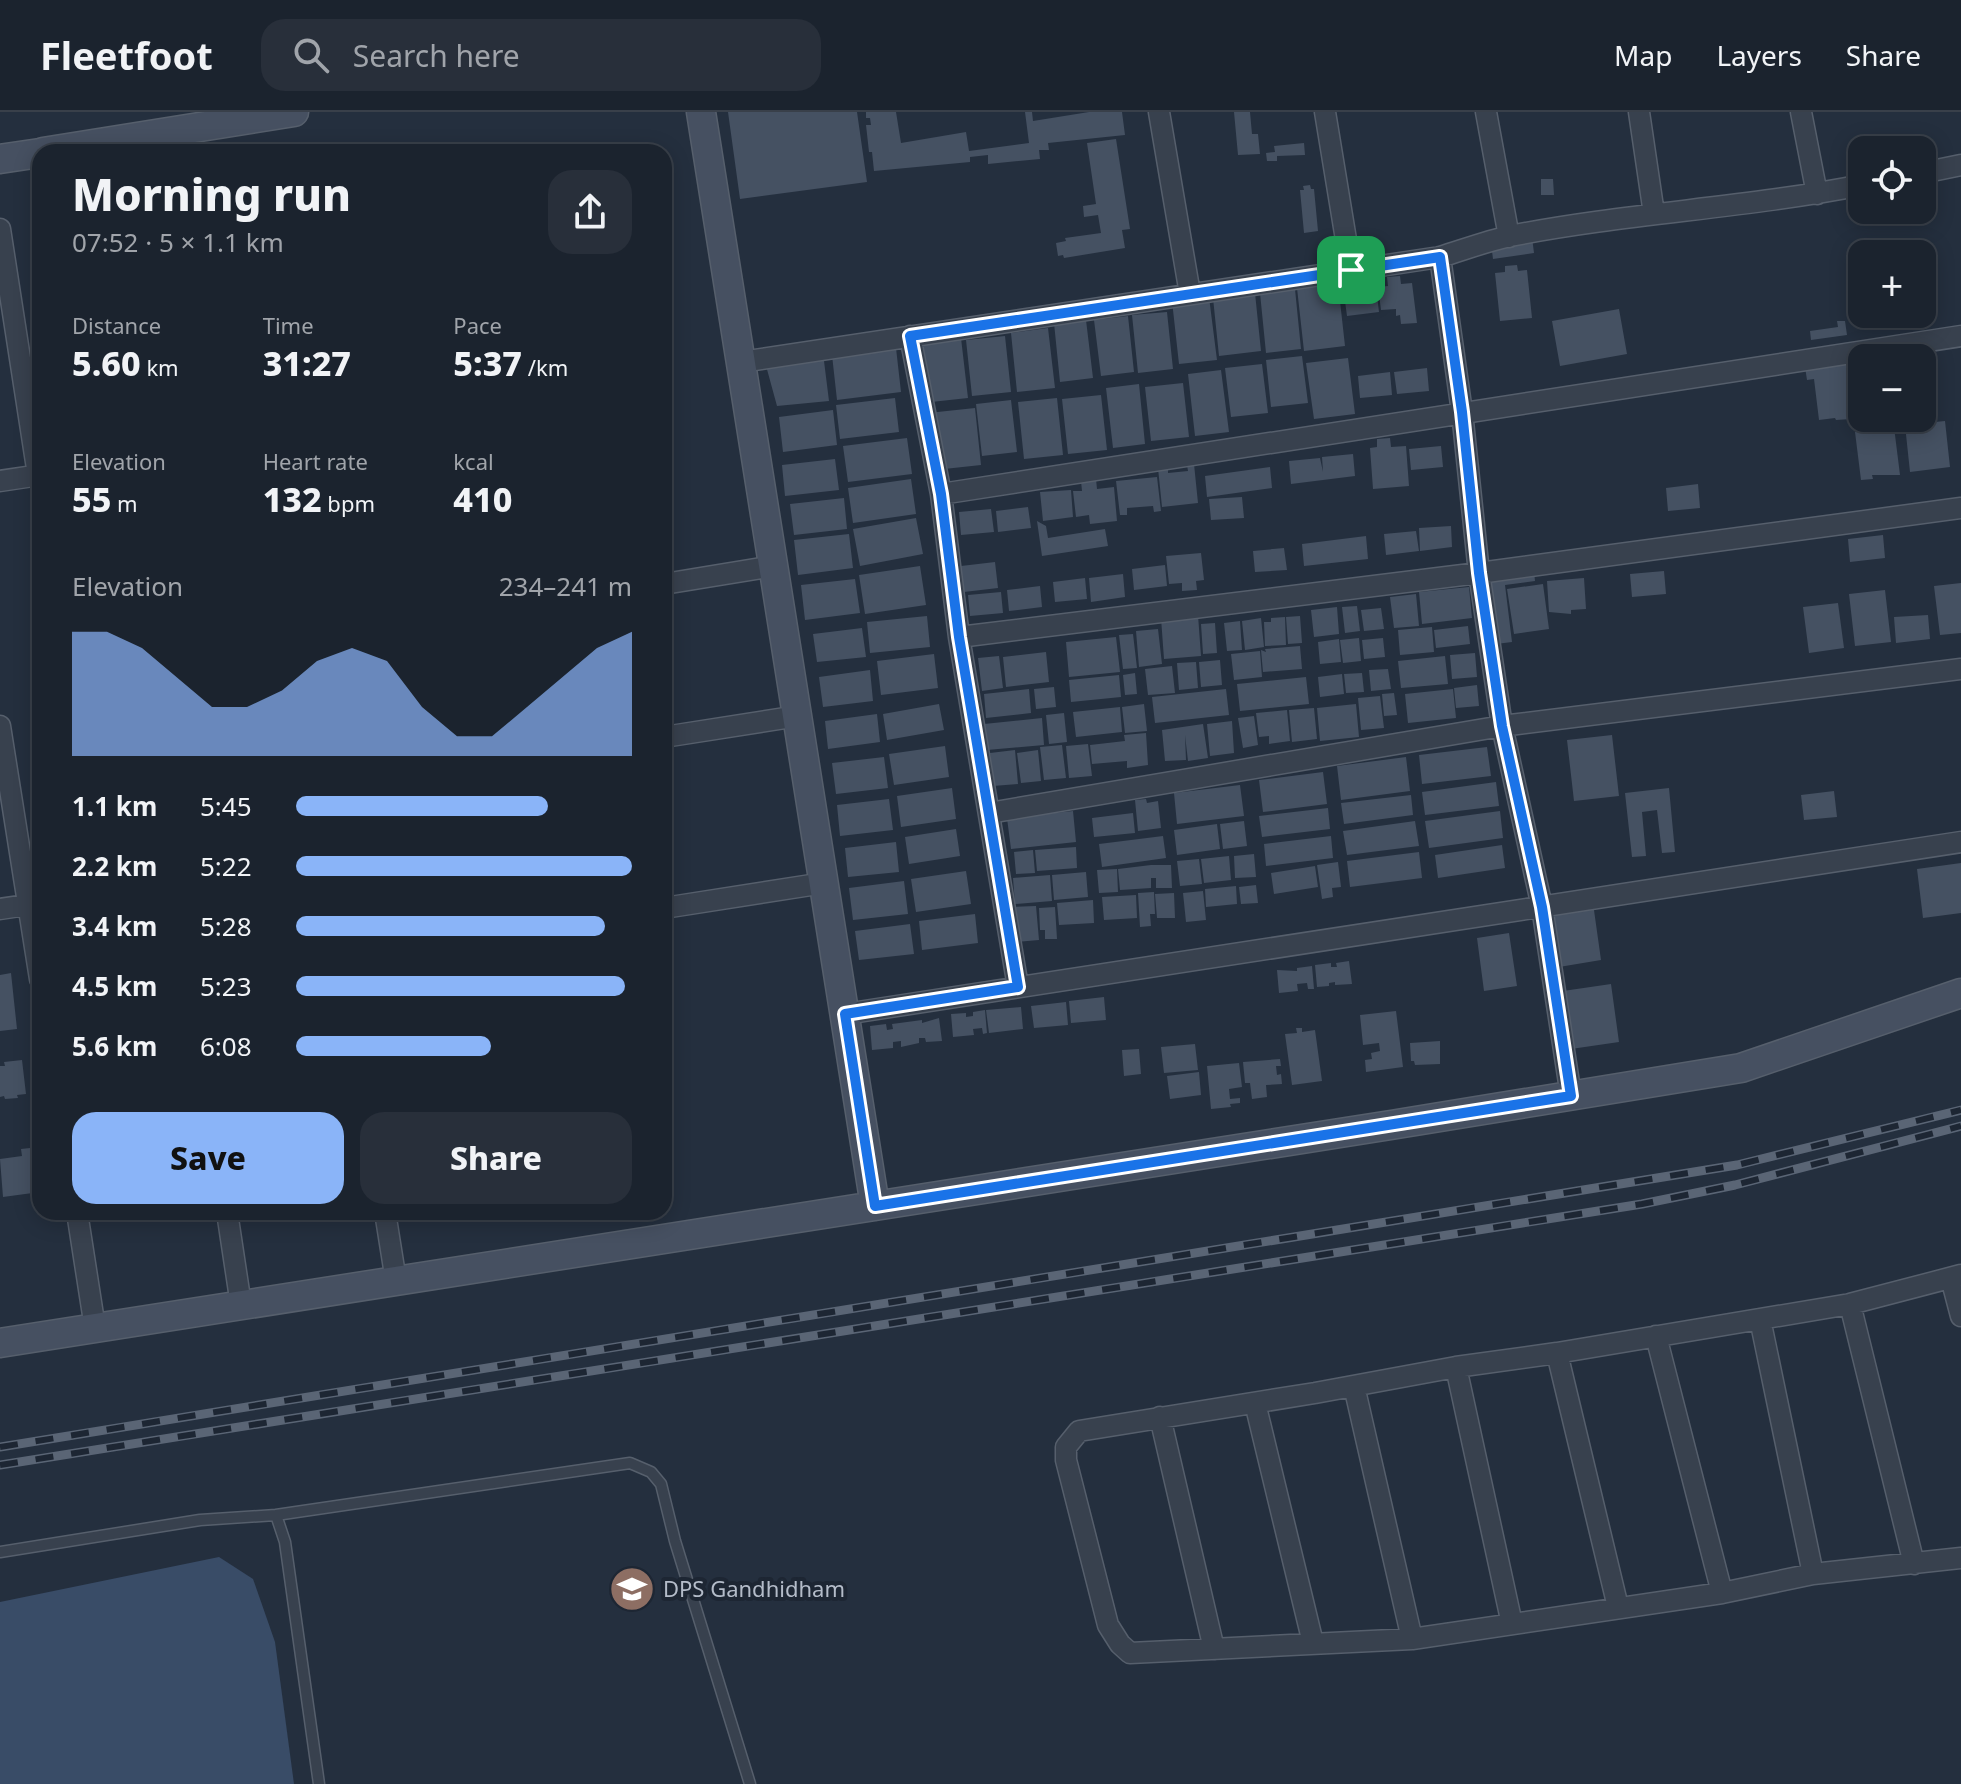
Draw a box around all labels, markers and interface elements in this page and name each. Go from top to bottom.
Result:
search box [261,19,821,91]
text: Fleetfoot [40,29,213,81]
icon: search [289,33,333,77]
text: Search here [353,35,520,76]
text: Map [1614,36,1672,74]
text: Layers [1716,36,1802,74]
text: Share [1846,36,1921,74]
map controls [1848,136,1936,432]
button: locate [1848,136,1936,224]
text: Morning run [72,164,351,224]
button: share [548,170,632,254]
text: 07:52 · 5 × 1.1 km [72,224,284,260]
pin [1317,236,1385,304]
button: + [1848,240,1936,328]
icon: arrive [1329,248,1373,292]
text: Distance [72,310,161,340]
text: Time [263,310,314,340]
text: Pace [453,310,502,340]
text: 5.60 [72,340,141,386]
text: 31:27 [263,340,351,386]
text: 5:37 [453,340,522,386]
button: − [1848,344,1936,432]
text: km [141,352,179,382]
text: /km [522,352,568,382]
text: Elevation [72,446,166,476]
text: Heart rate [263,446,368,476]
text: kcal [453,446,494,476]
text: 55 [72,476,111,522]
text: 132 [263,476,322,522]
text: 410 [453,476,512,522]
text: m [111,488,138,518]
text: bpm [322,488,375,518]
text: Elevation [72,568,183,604]
text: 234–241 m [499,568,632,604]
text: 1.1 km [72,788,157,824]
text: 5:45 [200,788,252,824]
text: 2.2 km [72,848,157,884]
text: 5:22 [200,848,252,884]
text: 3.4 km [72,908,157,944]
text: 5:28 [200,908,252,944]
text: 4.5 km [72,968,157,1004]
text: 5:23 [200,968,252,1004]
text: 5.6 km [72,1028,157,1064]
text: 6:08 [200,1028,252,1064]
button: Save [72,1112,344,1204]
button: Share [360,1112,632,1204]
school or university icon: DPS Gandhidham [608,1565,656,1613]
place label: DPS Gandhidham [663,1573,845,1603]

